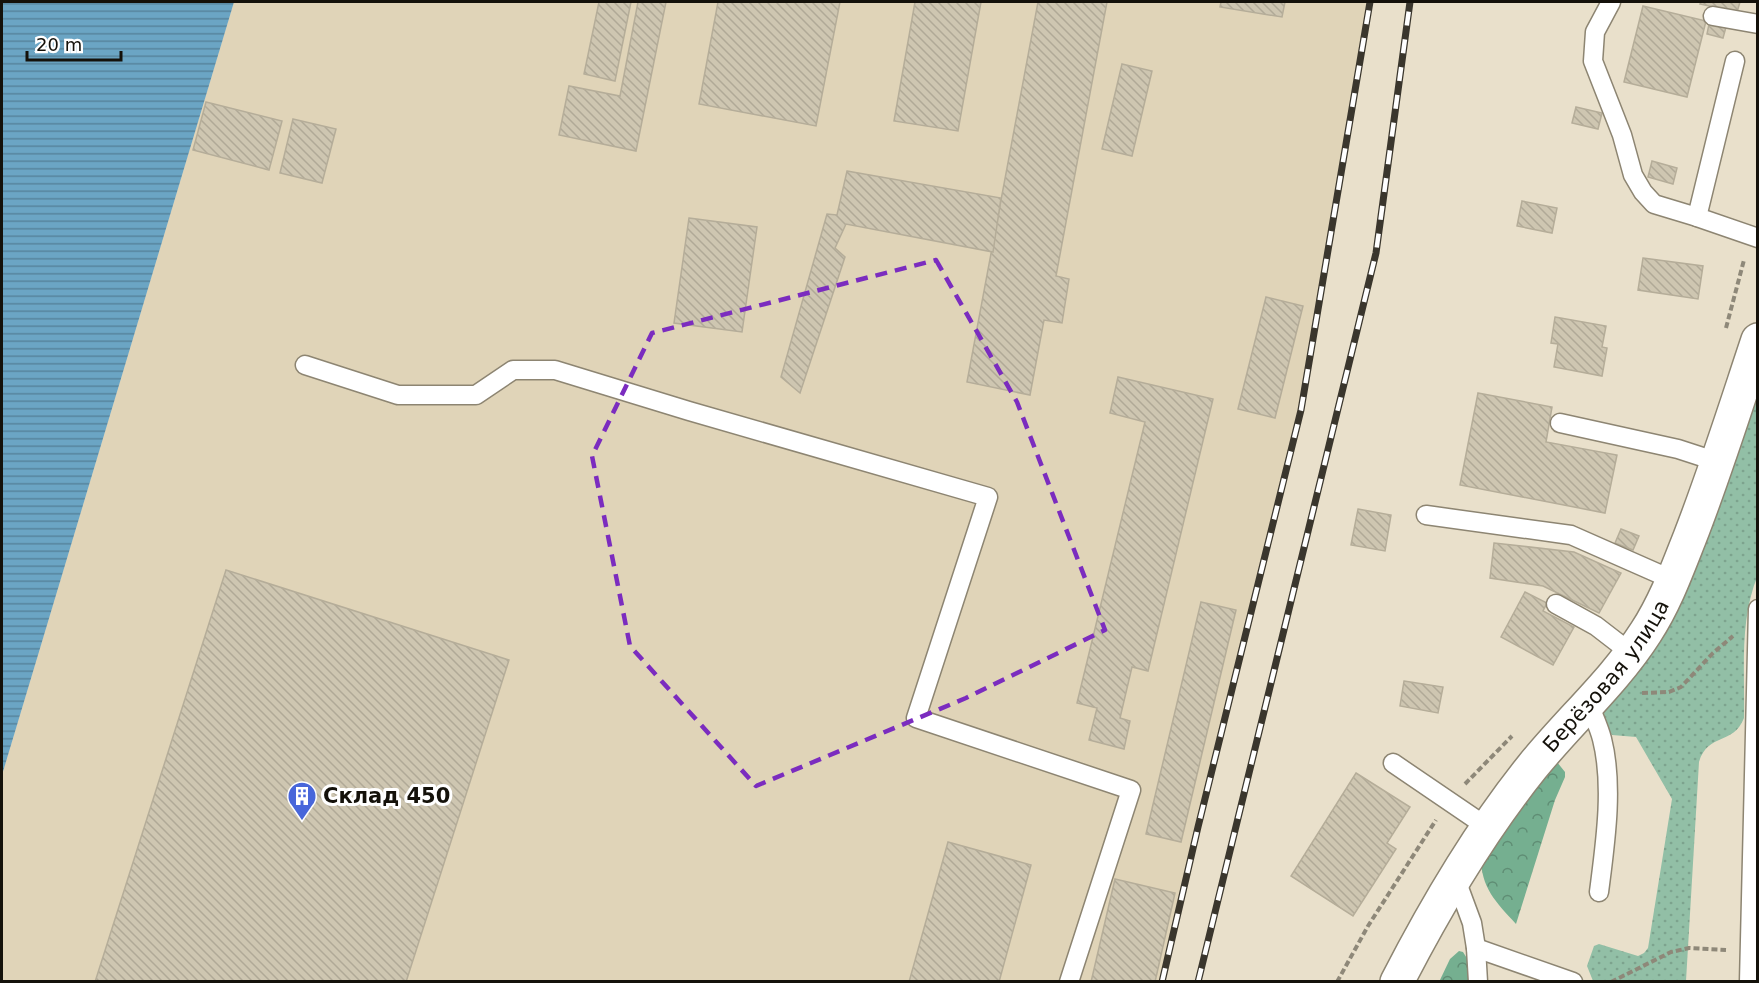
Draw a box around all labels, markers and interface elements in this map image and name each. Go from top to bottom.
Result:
scale bar [27,24,122,62]
text: 20 m [36,34,82,55]
street label: Берёзовая улица [1538,596,1674,757]
building icon: Склад 450 [286,780,318,822]
place label: Склад 450 [323,784,450,808]

